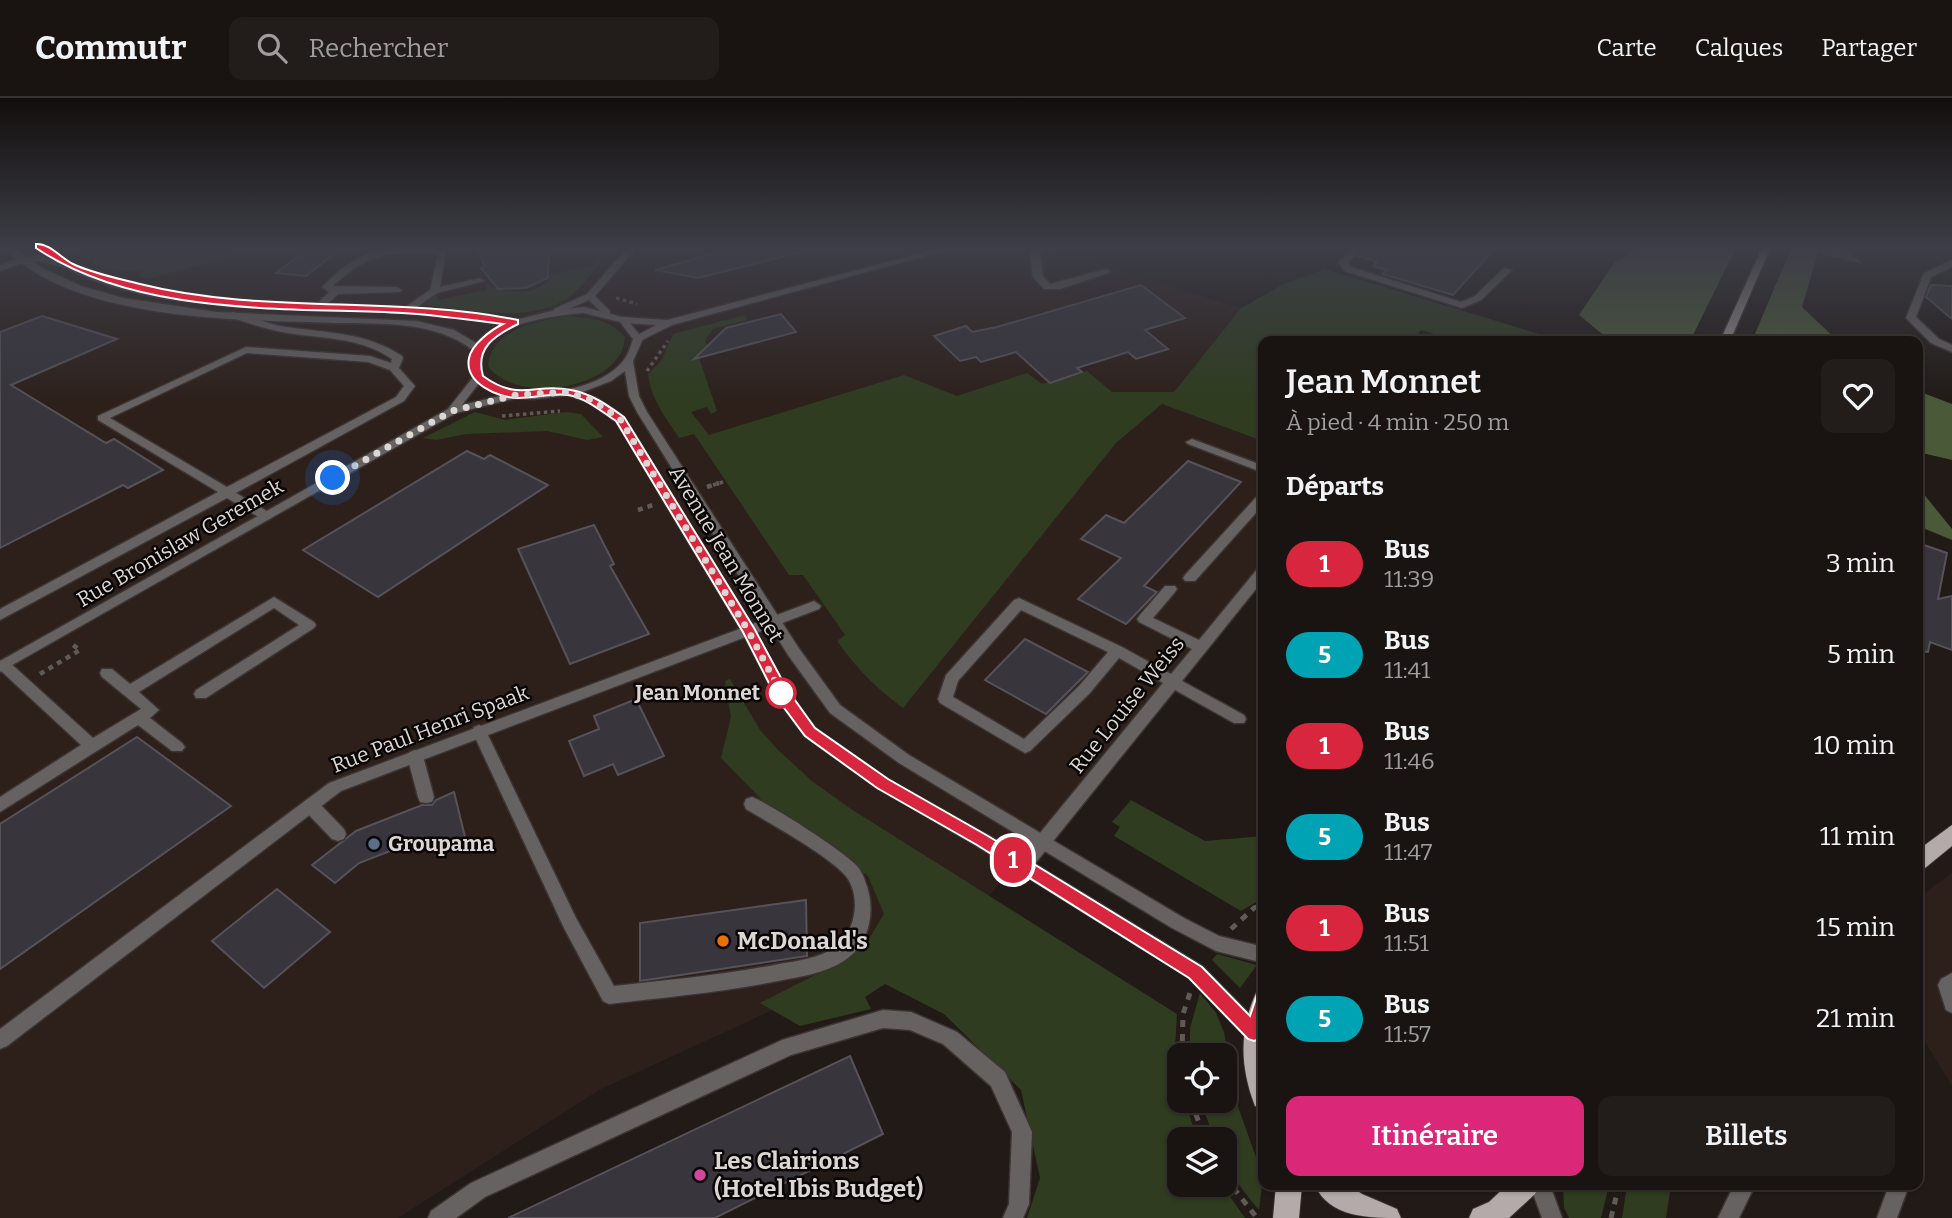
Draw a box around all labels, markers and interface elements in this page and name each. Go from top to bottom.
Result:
search box [229,17,719,80]
text: Commutr [35,28,187,68]
icon: search [253,29,291,67]
text: Rechercher [309,33,448,64]
text: Carte [1597,34,1657,62]
text: Calques [1695,34,1783,62]
text: Partager [1821,34,1917,62]
button: heart [1821,359,1895,433]
text: Jean Monnet [1286,362,1481,402]
text: À pied · 4 min · 250 m [1286,408,1509,436]
your location [315,460,350,495]
street label: Avenue Jean Monnet [663,461,789,647]
text: Départs [1286,471,1384,502]
street label: Rue Bronislaw Geremek [72,473,288,613]
text: Bus [1384,534,1430,565]
text: 3 min [1826,548,1895,579]
text: 1 [1319,550,1330,578]
text: 11:39 [1384,565,1434,593]
text: Bus [1384,625,1430,656]
street label: Rue Louise Weiss [1064,631,1190,779]
text: 5 min [1827,639,1895,670]
text: 5 [1318,641,1331,669]
text: 11:41 [1384,656,1430,684]
marker: Jean Monnet [766,678,796,708]
street label: Rue Paul Henri Spaak [328,679,532,779]
place label: Jean Monnet [634,680,761,706]
text: Bus [1384,716,1430,747]
text: 10 min [1814,730,1895,761]
text: 1 [1319,732,1330,760]
text: 11:46 [1384,747,1434,775]
text: Bus [1384,807,1430,838]
text: 11 min [1820,821,1895,852]
text: 5 [1318,823,1331,851]
place label: Groupama [388,831,495,857]
marker: Groupama [366,836,382,852]
line badge: 1 [990,837,1036,883]
text: 11:47 [1384,838,1432,866]
text: 1 [1008,846,1018,874]
text: Bus [1384,898,1430,929]
text: 15 min [1816,912,1895,943]
text: 1 [1319,914,1330,942]
place label: McDonald's [737,927,868,955]
text: 11:51 [1384,929,1429,957]
marker: McDonald's [715,933,731,949]
text: Bus [1384,989,1430,1020]
text: 21 min [1816,1003,1895,1034]
text: 5 [1318,1005,1331,1033]
text: 11:57 [1384,1020,1431,1048]
map controls [1167,1043,1237,1197]
button: locate [1167,1043,1237,1113]
button: Itinéraire [1286,1096,1584,1176]
button: Billets [1598,1096,1895,1176]
button: layers [1167,1127,1237,1197]
place label: Les Clairions (Hotel Ibis Budget) [714,1147,923,1203]
marker: Les Clairions (Hotel Ibis Budget) [692,1167,708,1183]

